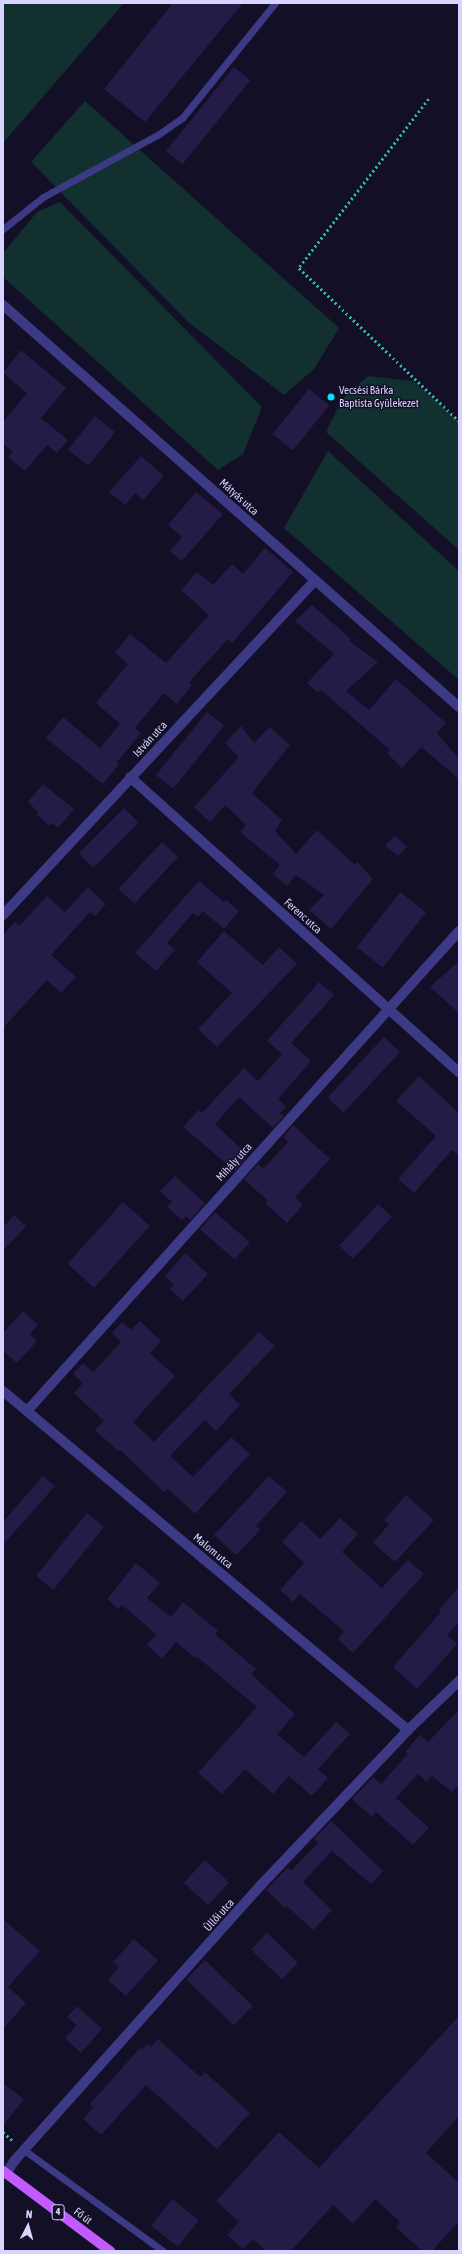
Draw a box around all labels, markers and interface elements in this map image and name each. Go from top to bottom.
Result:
place label: Vecsési Bárka Baptista Gyülekezet [339,384,419,410]
marker: Vecsési Bárka Baptista Gyülekezet [326,392,336,402]
street label: Mátyás utca [217,476,261,518]
street label: István utca [130,718,170,760]
street label: Ferenc utca [282,896,324,936]
street label: Mihály utca [213,1140,255,1184]
street label: Malom utca [191,1531,235,1571]
street label: Üllői utca [201,1896,237,1934]
road number: 4 [51,2204,65,2220]
street label: Fő út [71,2205,95,2227]
north arrow [8,2206,48,2246]
text: N [25,2208,33,2220]

